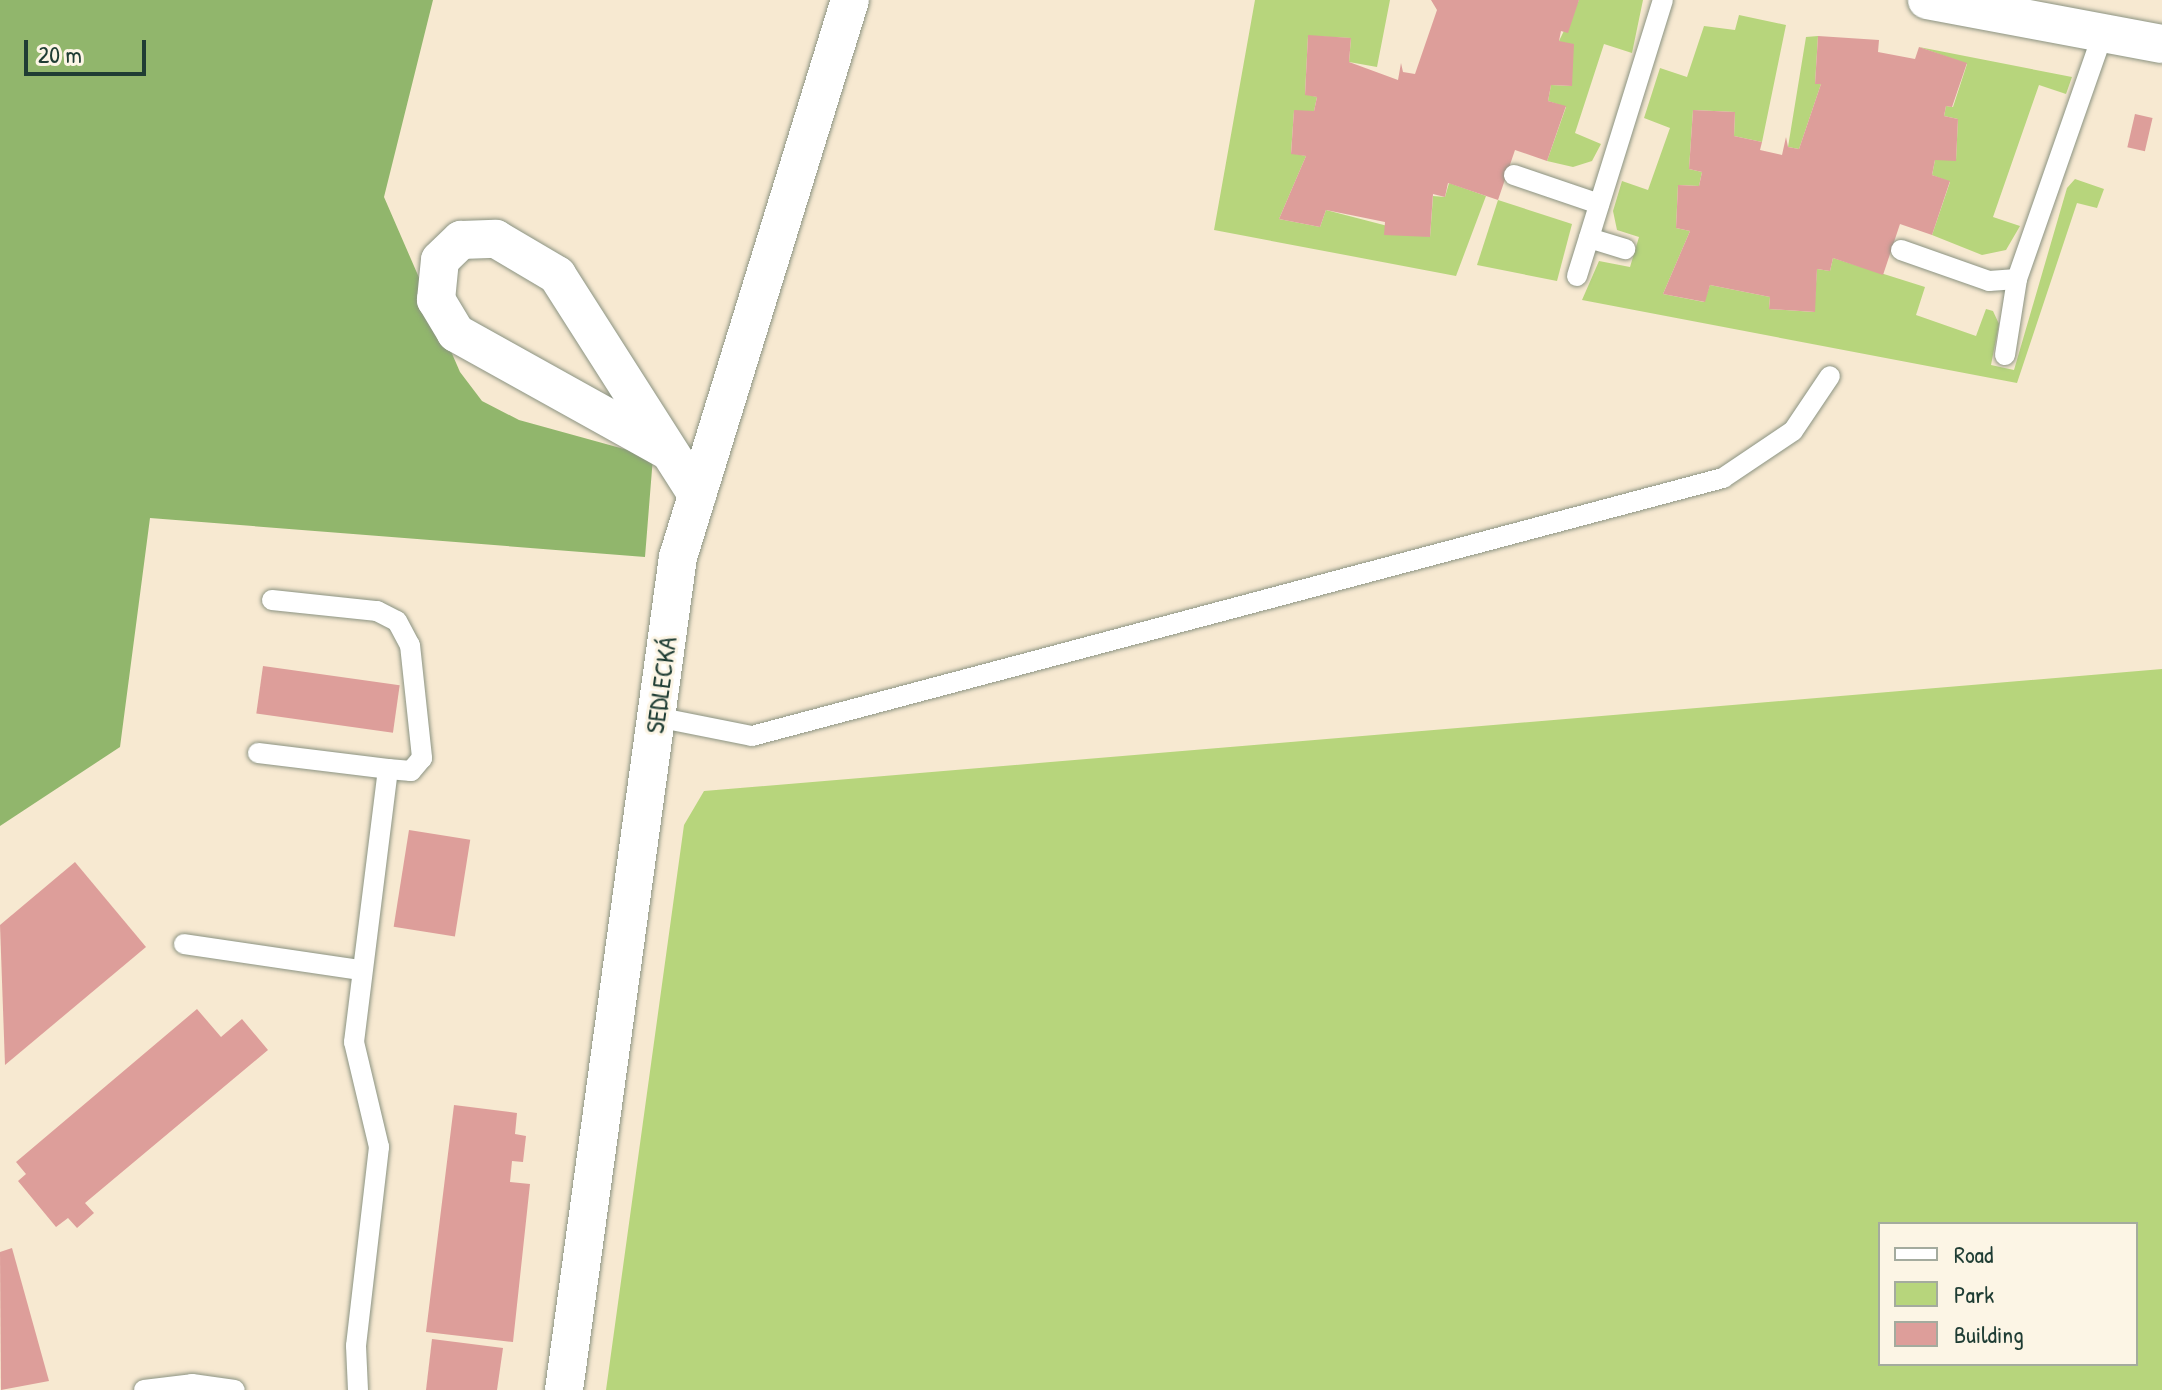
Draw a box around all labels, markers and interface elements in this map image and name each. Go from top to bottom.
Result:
scale bar [28,24,150,74]
text: 20 m [38,38,82,70]
street label: SEDLECKÁ [639,635,683,735]
legend [1878,1222,2138,1366]
text: Road [1954,1238,1993,1270]
text: Park [1954,1278,1994,1310]
text: Building [1954,1318,2024,1350]

